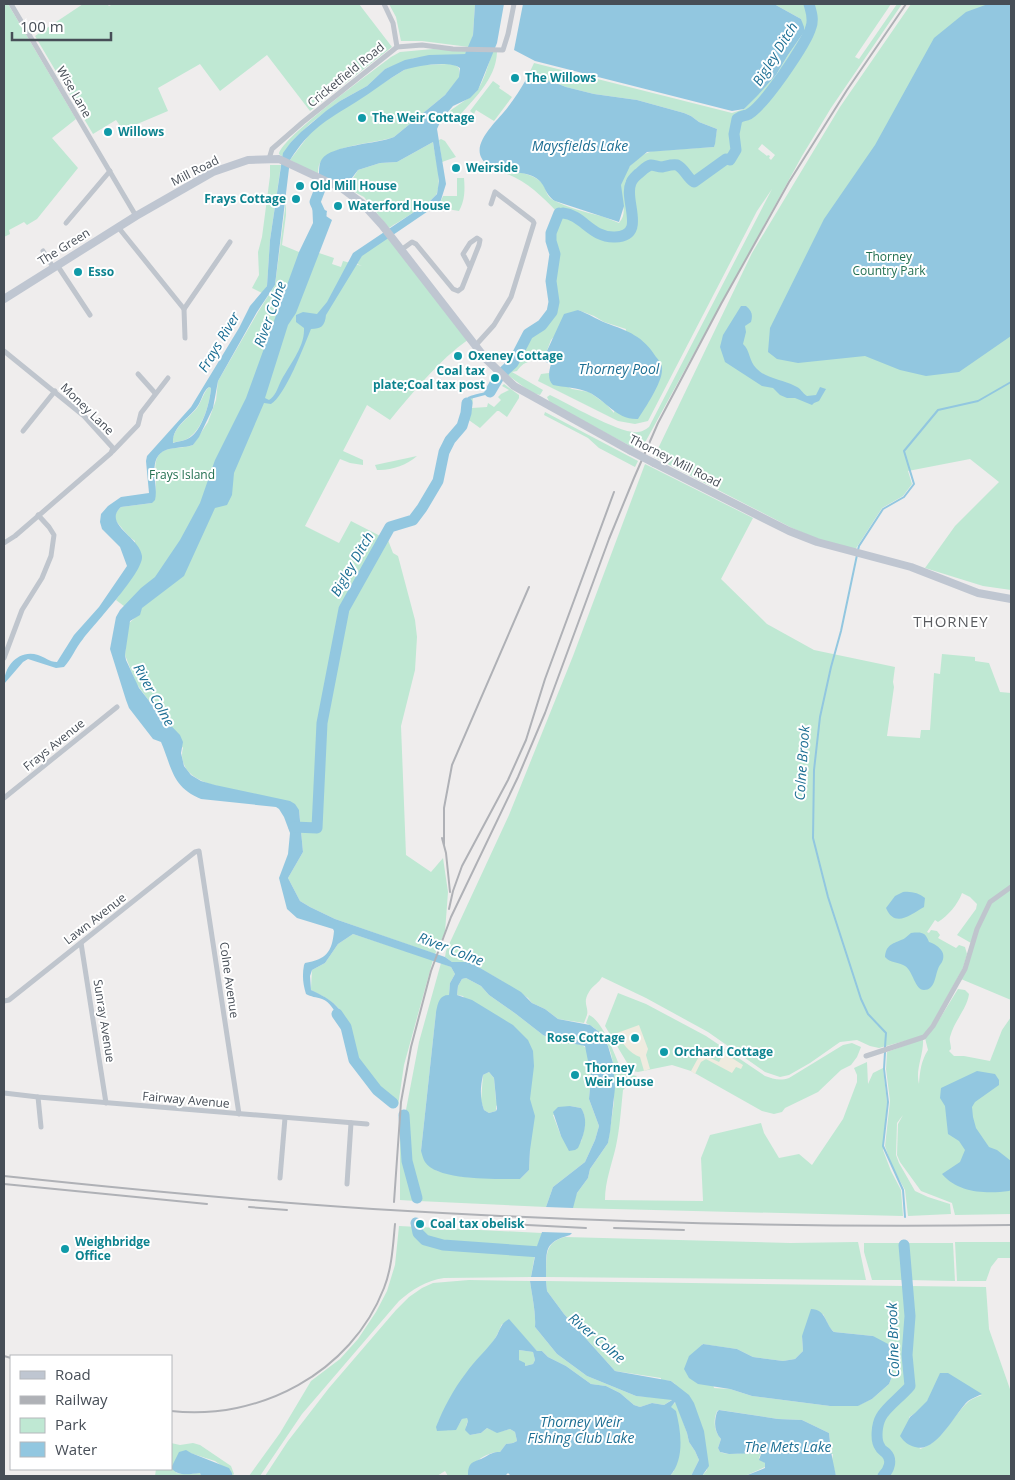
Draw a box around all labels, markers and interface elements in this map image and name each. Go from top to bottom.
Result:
scale bar [12,10,111,42]
text: 100 m [20,16,64,36]
water label: Bigley Ditch [748,18,802,89]
street label: Cricketfield Road [304,38,388,111]
street label: Wise Lane [53,63,96,121]
place label: The Willows [525,69,596,86]
marker: The Willows [509,72,521,84]
place label: The Weir Cottage [372,109,475,126]
marker: The Weir Cottage [356,112,368,124]
place label: Willows [118,123,164,140]
marker: Willows [102,126,114,138]
water label: Maysfields Lake [532,136,628,155]
street label: Mill Road [168,151,222,190]
place label: Weirside [466,159,518,176]
marker: Weirside [450,162,462,174]
place label: Old Mill House [310,177,397,194]
marker: Old Mill House [294,180,306,192]
place label: Frays Cottage [204,190,286,207]
marker: Frays Cottage [290,193,302,205]
place label: Waterford House [348,197,450,214]
marker: Waterford House [332,200,344,212]
street label: The Green [35,224,93,269]
park label: Thorney Country Park [853,248,926,279]
place label: Esso [88,263,114,280]
marker: Esso [72,266,84,278]
water label: River Colne [249,278,290,349]
water label: Frays River [193,308,244,375]
place label: Oxeney Cottage [468,347,563,364]
marker: Oxeney Cottage [452,350,464,362]
water label: Thorney Pool [579,359,660,378]
place label: Coal tax plate;Coal tax post [373,362,485,393]
marker: Coal tax plate;Coal tax post [489,372,501,384]
street label: Money Lane [57,379,118,439]
street label: Thorney Mill Road [626,430,724,491]
park label: Frays Island [149,466,215,483]
water label: Bigley Ditch [325,528,378,600]
district label: THORNEY [913,611,989,631]
water label: River Colne [129,660,179,729]
street label: Frays Avenue [19,714,88,775]
water label: Colne Brook [789,724,814,801]
street label: Lawn Avenue [60,889,129,948]
water label: River Colne [416,927,487,970]
street label: Colne Avenue [216,941,243,1019]
street label: Sunray Avenue [90,978,119,1064]
place label: Rose Cottage [547,1029,625,1046]
marker: Rose Cottage [629,1032,641,1044]
place label: Orchard Cottage [674,1043,773,1060]
marker: Orchard Cottage [658,1046,670,1058]
place label: Thorney Weir House [585,1059,653,1090]
marker: Thorney Weir House [569,1069,581,1081]
street label: Fairway Avenue [142,1087,231,1112]
place label: Coal tax obelisk [430,1215,525,1232]
marker: Coal tax obelisk [414,1218,426,1230]
place label: Weighbridge Office [75,1233,150,1264]
marker: Weighbridge Office [59,1243,71,1255]
water label: Colne Brook [882,1301,903,1378]
water label: River Colne [565,1308,630,1367]
legend [10,1355,172,1470]
text: Road [55,1364,91,1384]
text: Railway [55,1389,108,1409]
water label: Thorney Weir Fishing Club Lake [528,1412,634,1447]
text: Park [55,1414,86,1434]
water label: The Mets Lake [744,1437,832,1456]
text: Water [55,1439,97,1459]

